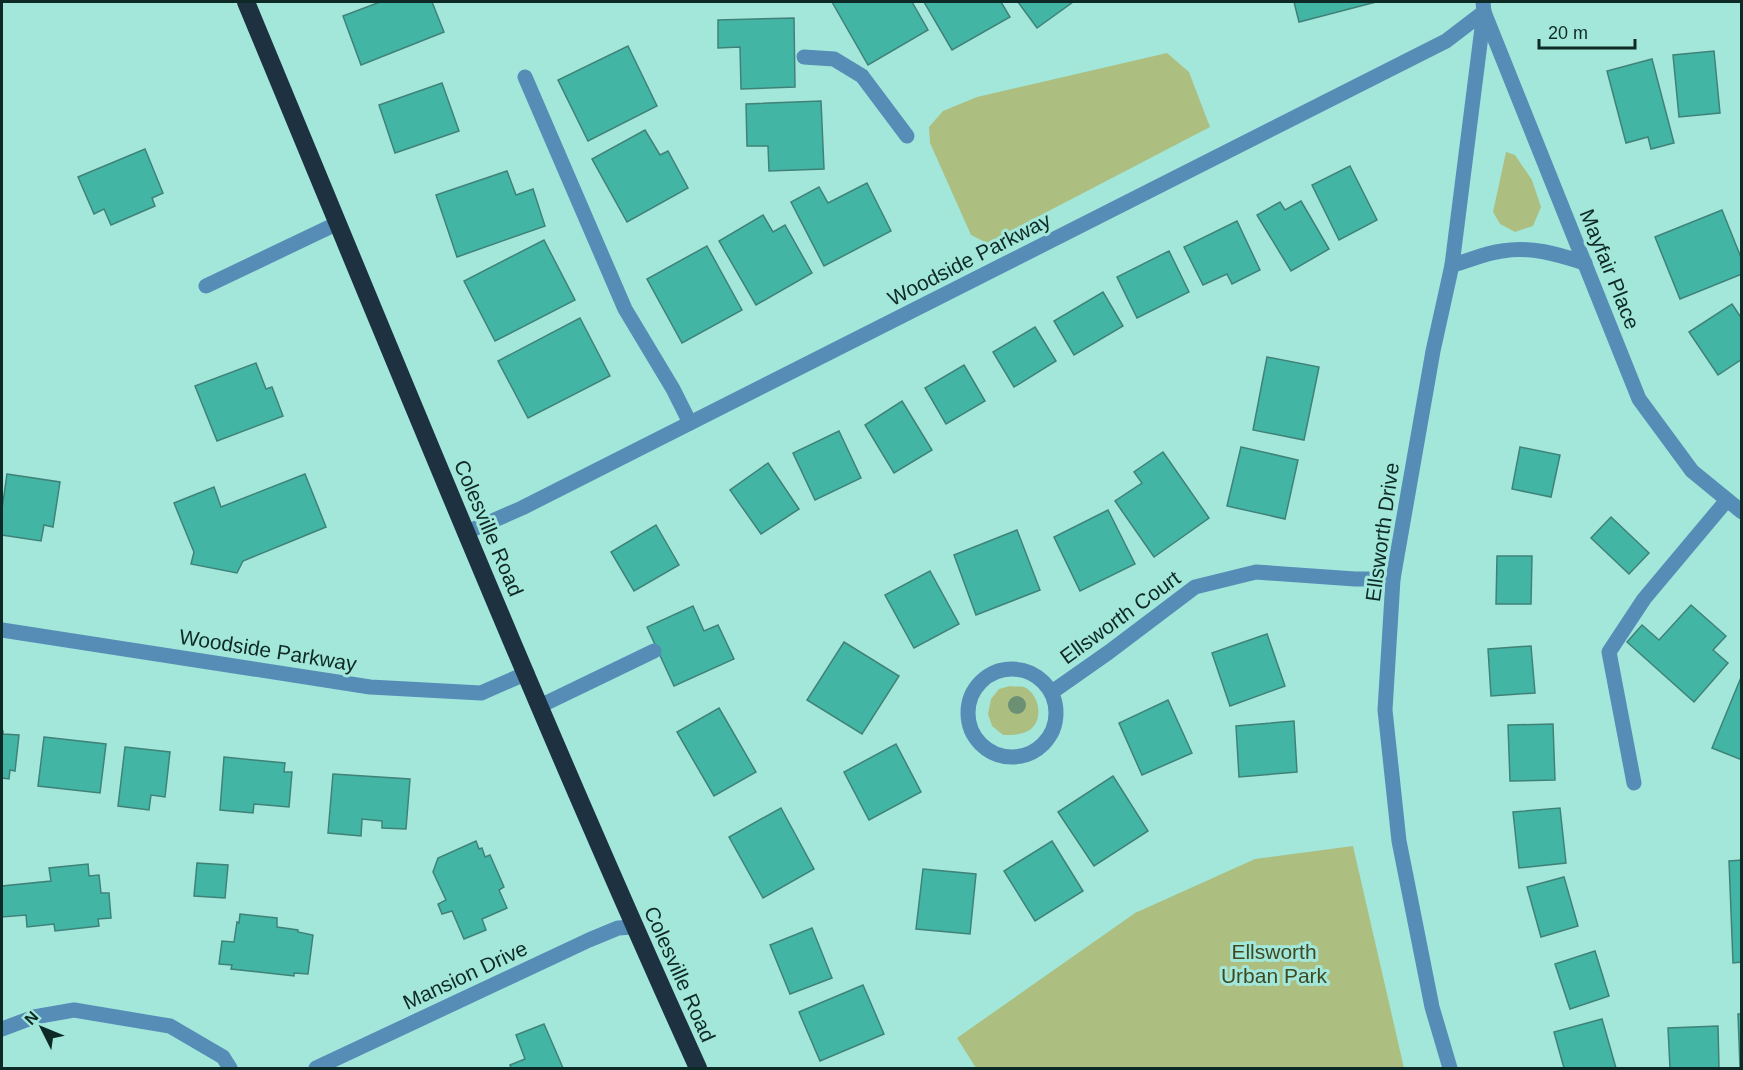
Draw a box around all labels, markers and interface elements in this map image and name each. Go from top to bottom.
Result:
scale bar [1539,12,1635,50]
text: 20 m [1548,23,1588,43]
street label: Mayfair Place [1576,206,1644,332]
street label: Woodside Parkway [884,208,1055,310]
street label: Colesville Road [450,456,528,600]
street label: Ellsworth Drive [1361,461,1403,603]
street label: Ellsworth Court [1056,566,1184,668]
street label: Woodside Parkway [178,625,359,675]
street label: Colesville Road [640,903,720,1045]
street label: Mansion Drive [399,936,531,1014]
park label: Ellsworth Urban Park [1221,940,1328,987]
north arrow [12,998,72,1058]
text: N [21,1008,42,1028]

